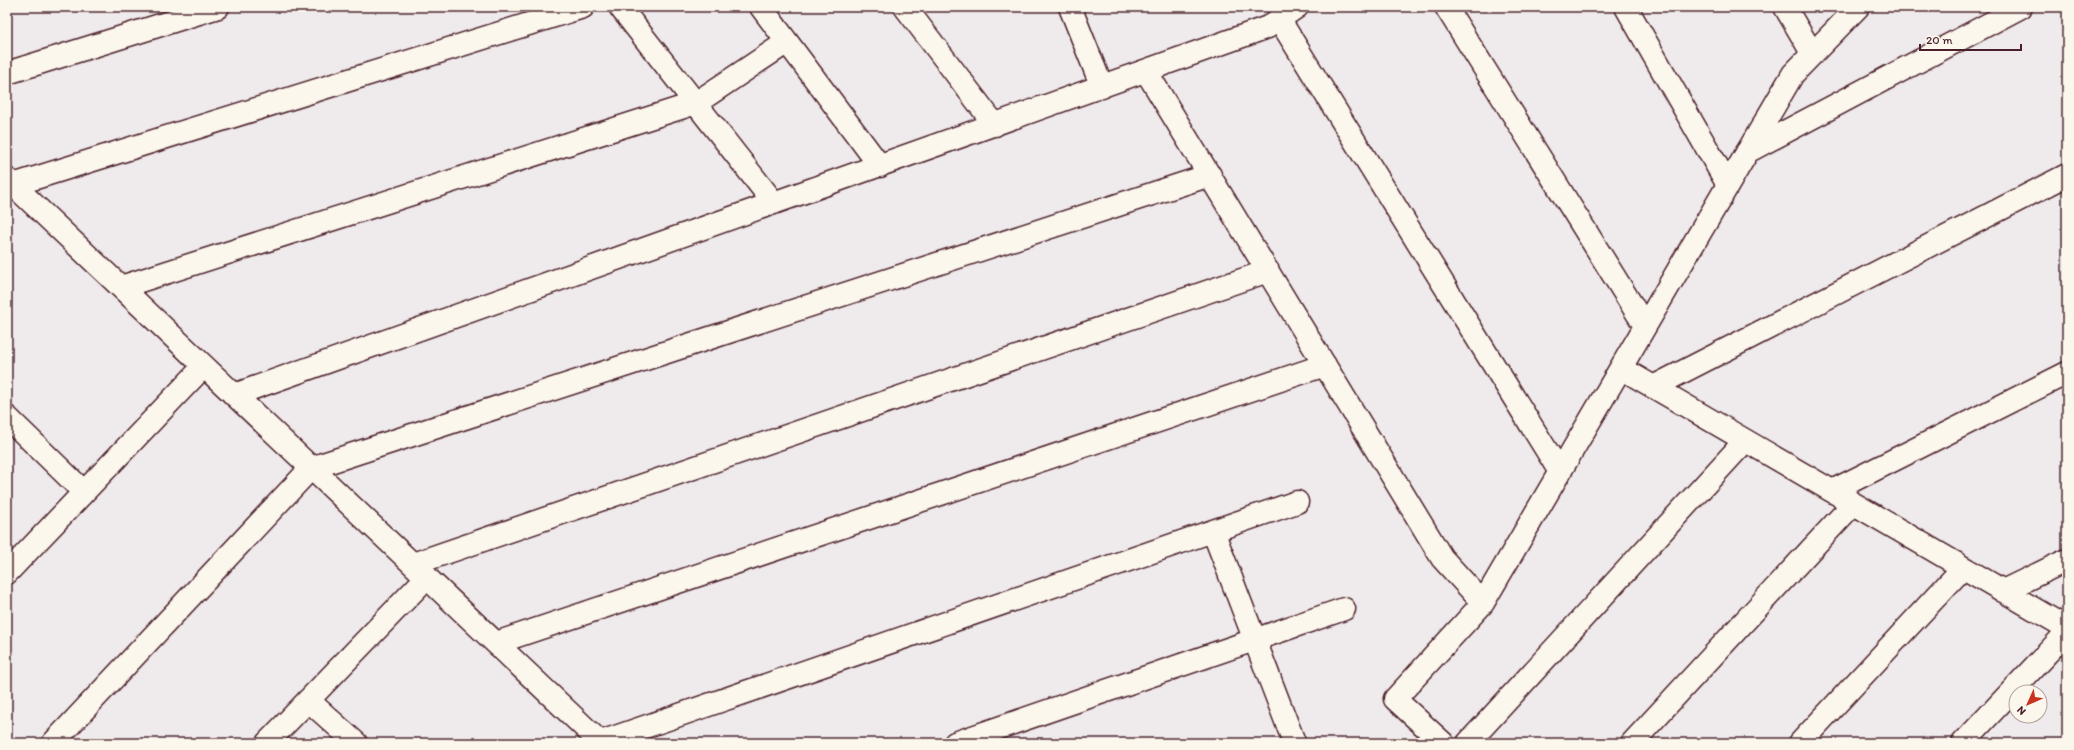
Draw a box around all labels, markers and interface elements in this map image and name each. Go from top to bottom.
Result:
scale bar [1920,26,2021,52]
text: 20 m [1926,33,1953,47]
north arrow [2008,684,2048,724]
text: N [2014,703,2029,718]

